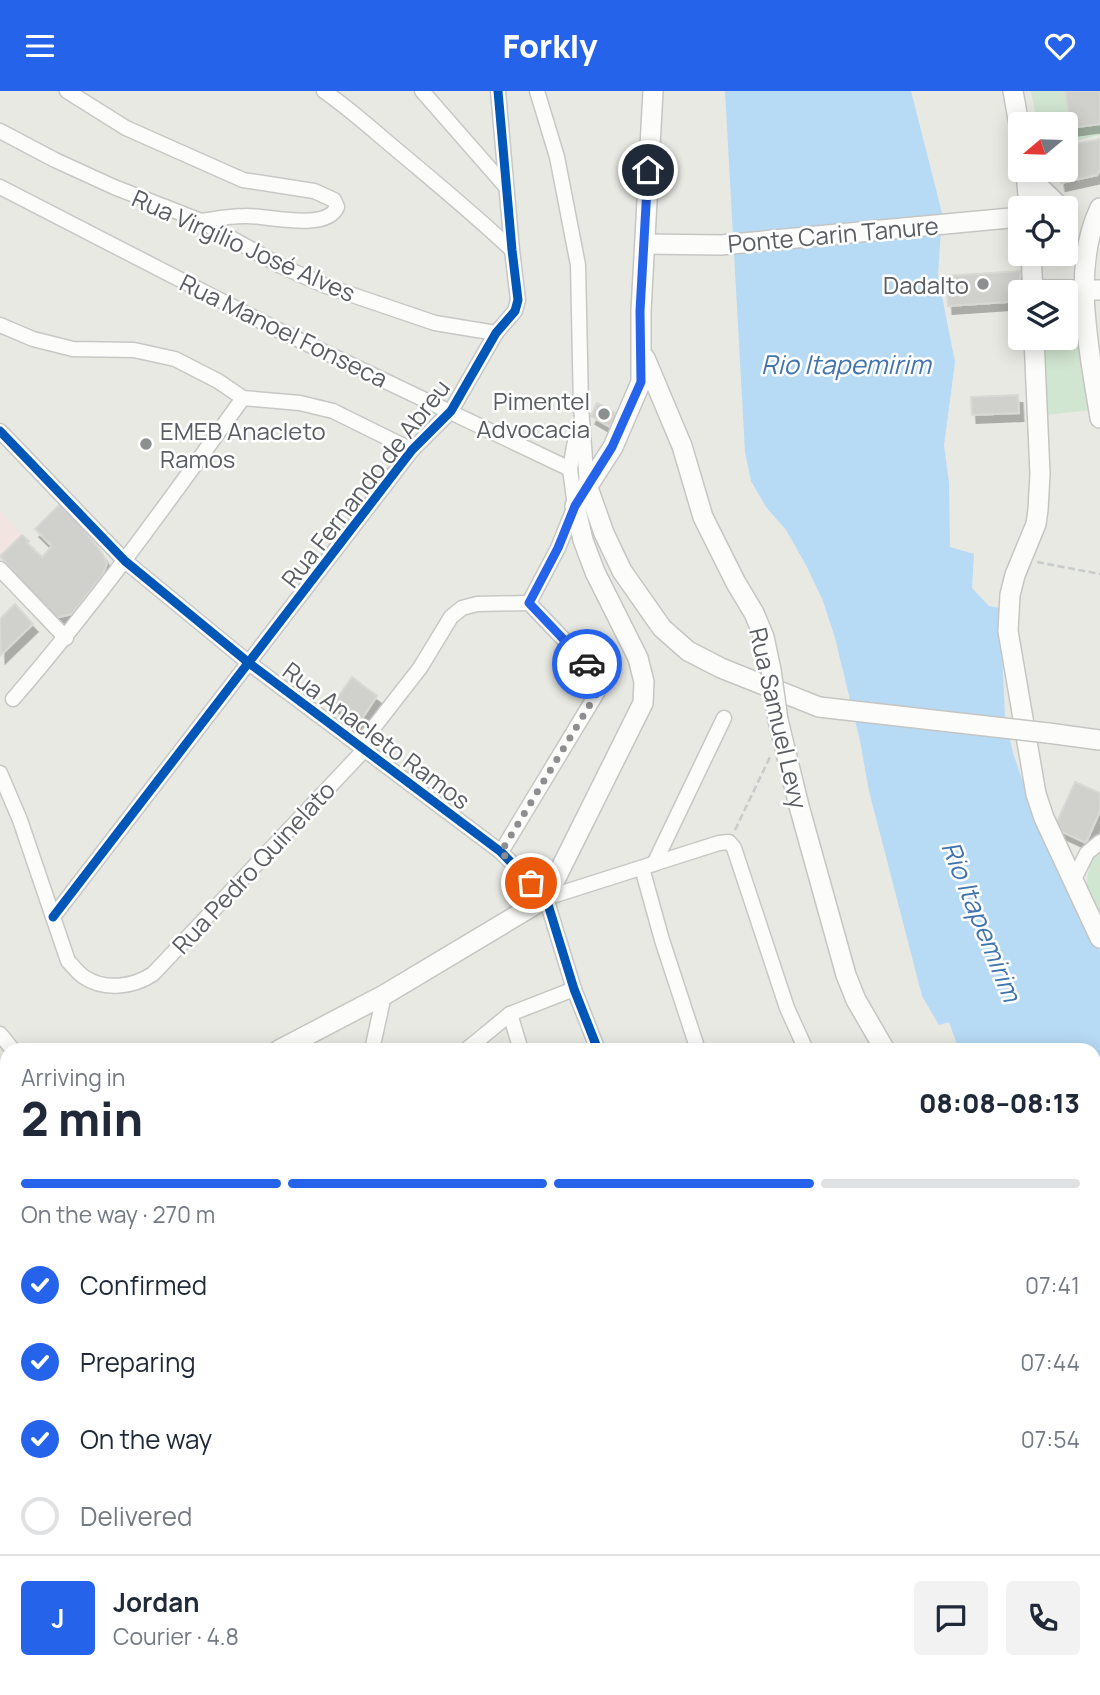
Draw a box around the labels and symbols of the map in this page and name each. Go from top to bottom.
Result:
north arrow [1008,112,1078,182]
pin [618,140,678,200]
street label: Rua Virgílio José Alves [127,181,361,309]
street label: Ponte Carin Tanure [726,208,940,260]
street label: Rua Manoel Fonseca [175,265,393,395]
place label: Dadalto [883,268,969,301]
marker: Dadalto [975,276,991,292]
water label: Rio Itapemirim [761,346,933,382]
street label: Rua Fernando de Abreu [273,372,457,594]
place label: Pimentel Advocacia [476,384,590,445]
marker: Pimentel Advocacia [596,406,612,422]
place label: EMEB Anacleto Ramos [160,414,326,475]
marker: EMEB Anacleto Ramos [138,436,154,452]
street label: Rua Samuel Levy [742,624,816,812]
courier [552,629,622,699]
street label: Rua Anacleto Ramos [277,654,477,816]
street label: Rua Pedro Quinelato [164,773,342,961]
water label: Rio Itapemirim [934,836,1031,1008]
pin [501,853,561,913]

